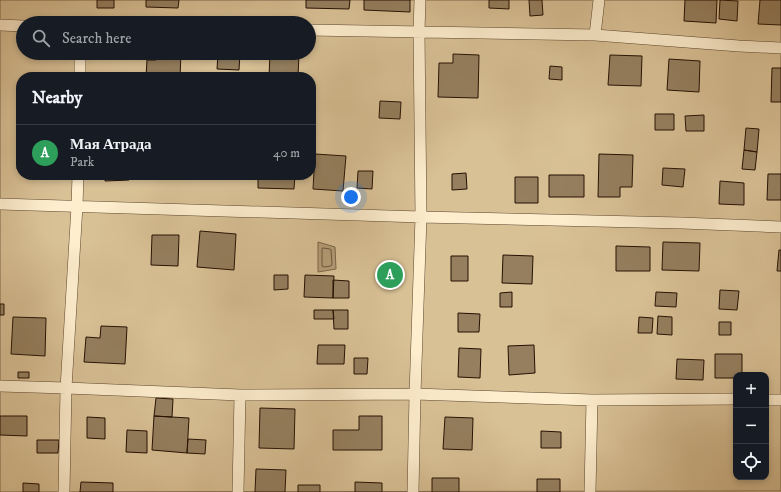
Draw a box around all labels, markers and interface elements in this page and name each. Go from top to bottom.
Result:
search box [16,16,316,60]
icon: search [30,27,52,49]
text: Search here [62,29,131,48]
text: Nearby [32,87,82,109]
text: Мая Атрада [70,135,152,154]
text: A [41,145,49,161]
text: 40 m [273,145,300,161]
text: Park [70,154,94,170]
your location [341,187,361,207]
pin: A [377,260,403,290]
map controls [733,372,769,480]
button: + [733,372,769,408]
button: − [733,408,769,444]
button: locate [733,444,769,480]

